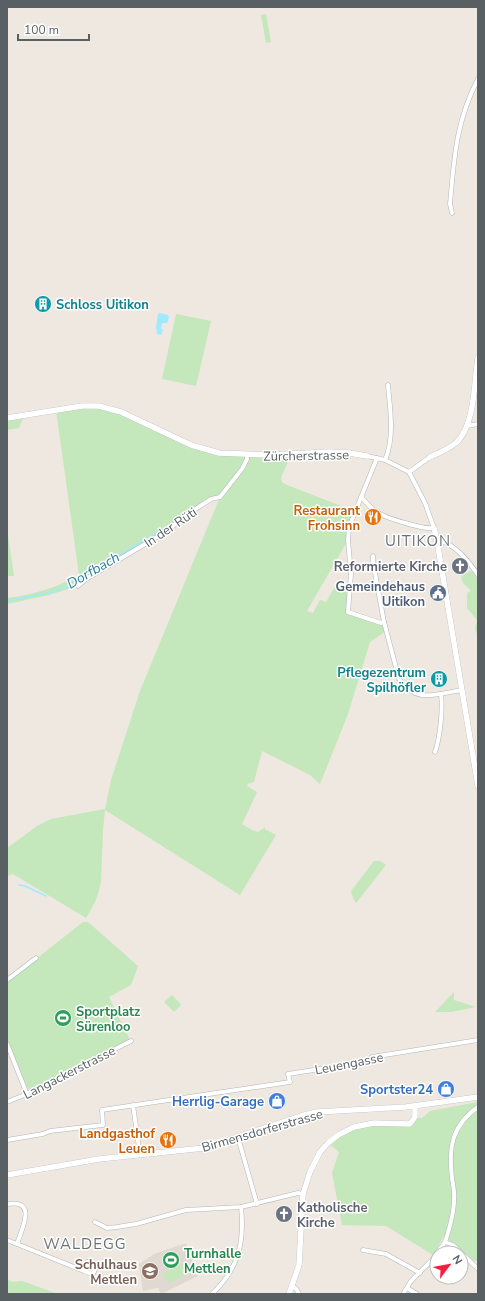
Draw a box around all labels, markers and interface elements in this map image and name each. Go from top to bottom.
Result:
scale bar [18,16,89,42]
text: 100 m [24,22,59,38]
building icon: Schloss Uitikon [33,294,53,314]
place label: Schloss Uitikon [56,296,149,314]
street label: Zürcherstrasse [263,446,349,466]
place label: Restaurant Frohsinn [294,502,361,535]
street label: In der Rüti [141,504,201,552]
restaurant icon: Restaurant Frohsinn [363,507,383,527]
district label: UITIKON [385,531,451,551]
water label: Dorfbach [63,548,123,593]
church icon: Reformierte Kirche [450,556,470,576]
place label: Reformierte Kirche [334,558,447,576]
place label: Gemeindehaus Uitikon [336,578,425,611]
public building icon: Gemeindehaus Uitikon [428,583,448,603]
place label: Pflegezentrum Spilhöfler [337,664,427,697]
building icon: Pflegezentrum Spilhöfler [429,669,449,689]
place label: Sportplatz Sürenloo [76,1003,140,1036]
sports icon: Sportplatz Sürenloo [53,1008,73,1028]
street label: Langackerstrasse [20,1042,119,1104]
street label: Leuengasse [313,1049,385,1079]
shop icon: Sportster24 [436,1079,456,1099]
place label: Sportster24 [360,1081,433,1099]
shop icon: Herrlig-Garage [267,1091,287,1111]
place label: Herrlig-Garage [172,1093,264,1111]
street label: Birmensdorferstrasse [200,1105,325,1157]
place label: Landgasthof Leuen [79,1125,155,1158]
restaurant icon: Landgasthof Leuen [158,1130,178,1150]
place label: Katholische Kirche [297,1199,367,1232]
church icon: Katholische Kirche [274,1204,294,1224]
district label: WALDEGG [43,1234,127,1254]
place label: Turnhalle Mettlen [184,1245,241,1278]
north arrow [429,1245,469,1285]
sports icon: Turnhalle Mettlen [161,1250,181,1270]
text: N [449,1252,466,1267]
place label: Schulhaus Mettlen [75,1256,137,1289]
school or university icon: Schulhaus Mettlen [140,1261,160,1281]

